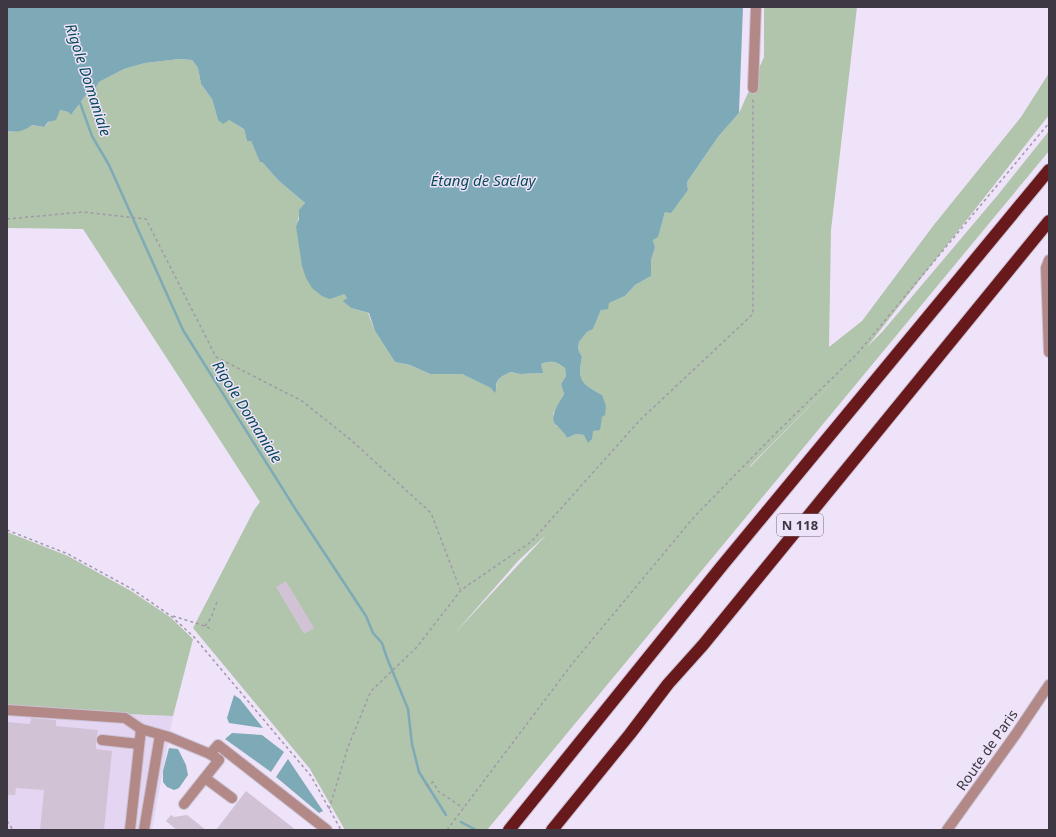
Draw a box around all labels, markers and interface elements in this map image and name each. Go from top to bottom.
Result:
water label: Rigole Domaniale [61,21,117,139]
water label: Étang de Saclay [431,170,536,190]
water label: Rigole Domaniale [208,356,288,467]
road number: N 118 [777,514,823,536]
street label: Route de Paris [952,705,1022,794]

